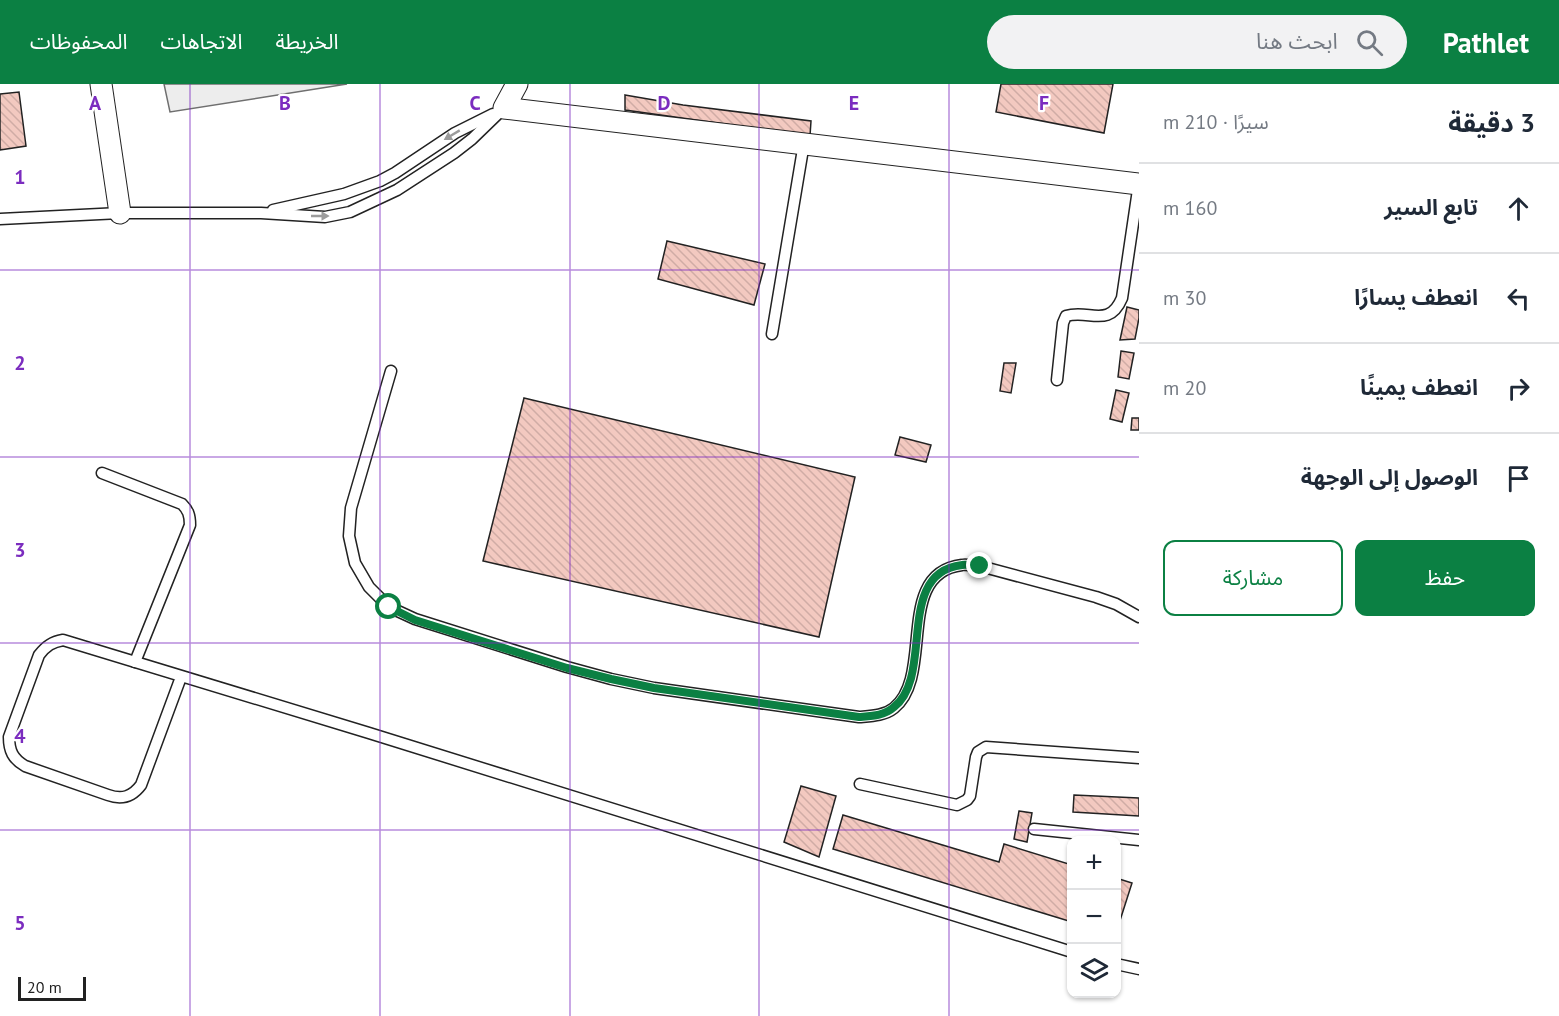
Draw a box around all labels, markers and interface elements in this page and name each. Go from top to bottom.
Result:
search box [987,15,1407,69]
text: Pathlet [1443,24,1529,61]
icon: search [1353,26,1386,59]
text: ابحث هنا [1256,27,1338,55]
text: المحفوظات [30,28,127,55]
text: الاتجاهات [160,28,242,55]
text: الخريطة [275,28,338,55]
text: A [89,90,102,116]
text: B [279,90,291,116]
text: C [469,90,481,116]
text: D [658,90,671,116]
text: E [849,90,859,116]
text: F [1039,90,1049,116]
text: 3 دقيقة [1448,106,1535,139]
text: سيرًا · 210 m [1163,109,1269,135]
one-way arrow [444,130,460,141]
text: 1 [14,164,26,190]
icon: ahead [1502,192,1535,225]
text: تابع السير [1384,193,1478,221]
text: 160 m [1163,195,1217,221]
one-way arrow [310,211,329,221]
icon: left [1502,282,1535,315]
text: انعطف يسارًا [1354,283,1478,311]
text: 30 m [1163,285,1206,311]
text: 2 [14,350,26,376]
icon: right [1502,372,1535,405]
text: انعطف يمينًا [1360,373,1478,401]
text: 20 m [1163,375,1206,401]
icon: arrive [1502,462,1535,495]
text: الوصول إلى الوجهة [1301,463,1478,491]
text: 3 [14,537,26,563]
button: مشاركة [1163,540,1343,616]
button: حفظ [1355,540,1535,616]
route end [966,552,992,578]
route start [375,593,401,619]
text: 4 [14,723,26,749]
map controls [1067,836,1121,998]
button: + [1067,836,1121,890]
button: − [1067,890,1121,944]
text: 5 [14,910,26,936]
button: layers [1067,944,1121,998]
scale bar [18,974,86,1002]
text: 20 m [27,977,62,997]

